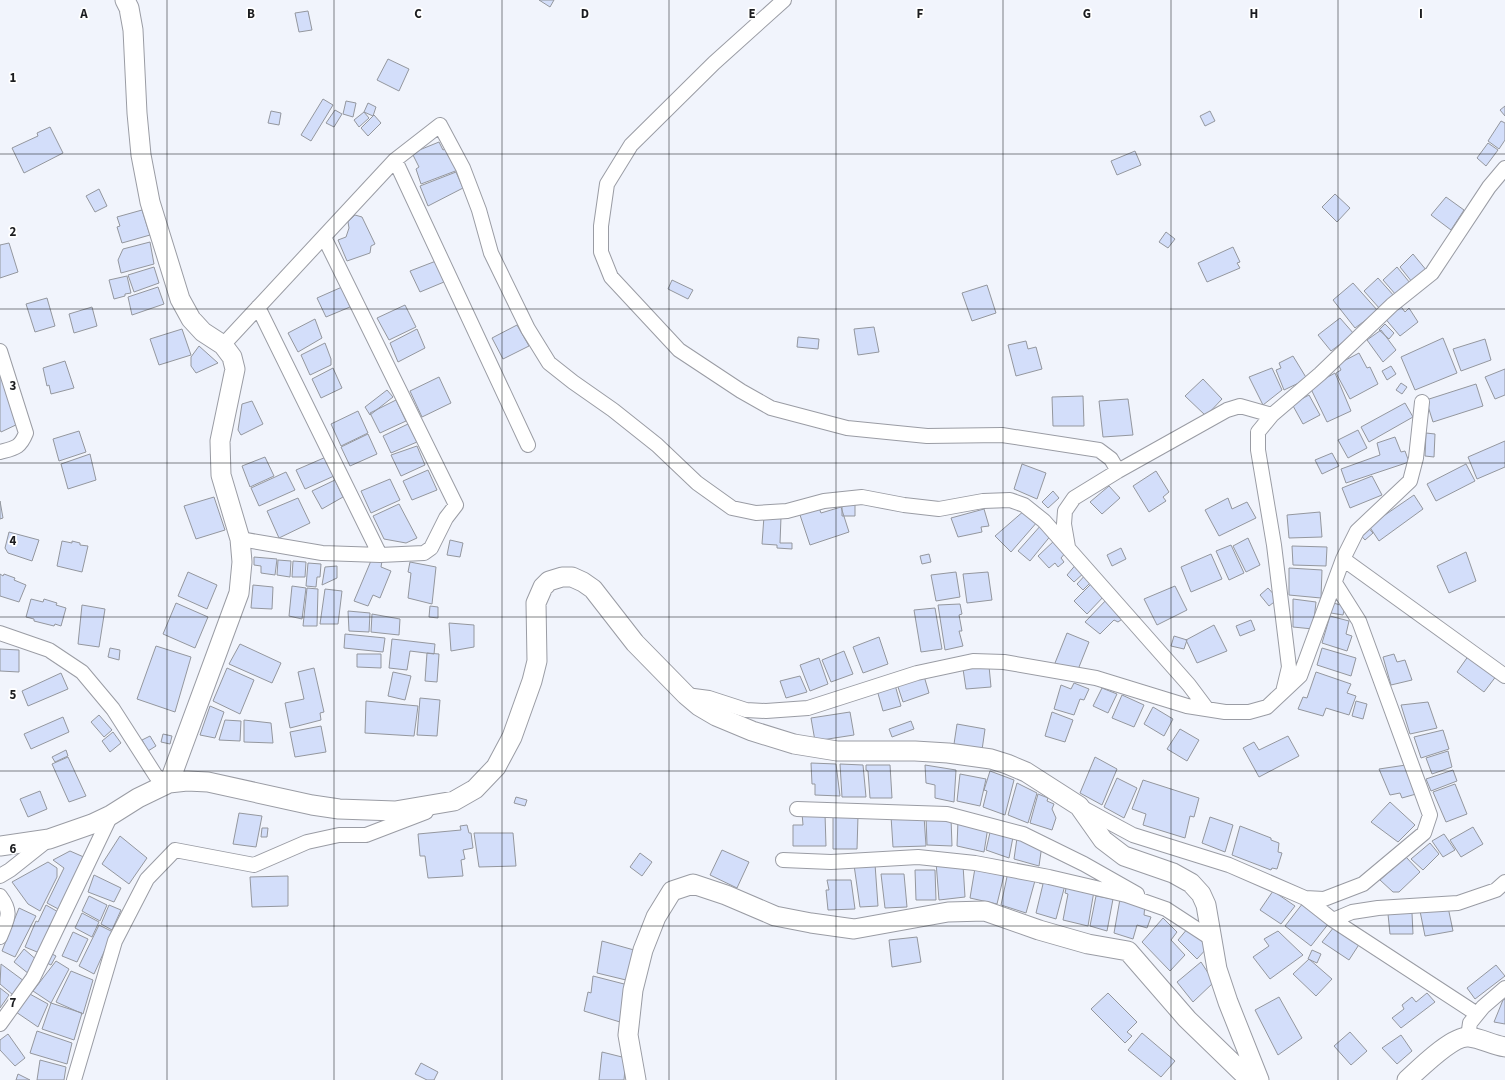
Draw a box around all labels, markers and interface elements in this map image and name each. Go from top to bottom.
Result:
text: A [79,5,88,23]
text: B [247,5,255,23]
text: C [414,5,422,23]
text: D [581,5,589,23]
text: E [748,5,756,23]
text: F [917,5,924,23]
text: G [1083,5,1091,23]
text: H [1250,5,1258,23]
text: I [1419,5,1423,23]
text: 1 [10,69,17,87]
text: 2 [10,223,17,241]
text: 3 [10,377,17,395]
text: 4 [10,532,17,550]
text: 5 [10,686,17,704]
text: 6 [10,840,17,858]
text: 7 [10,994,17,1012]

